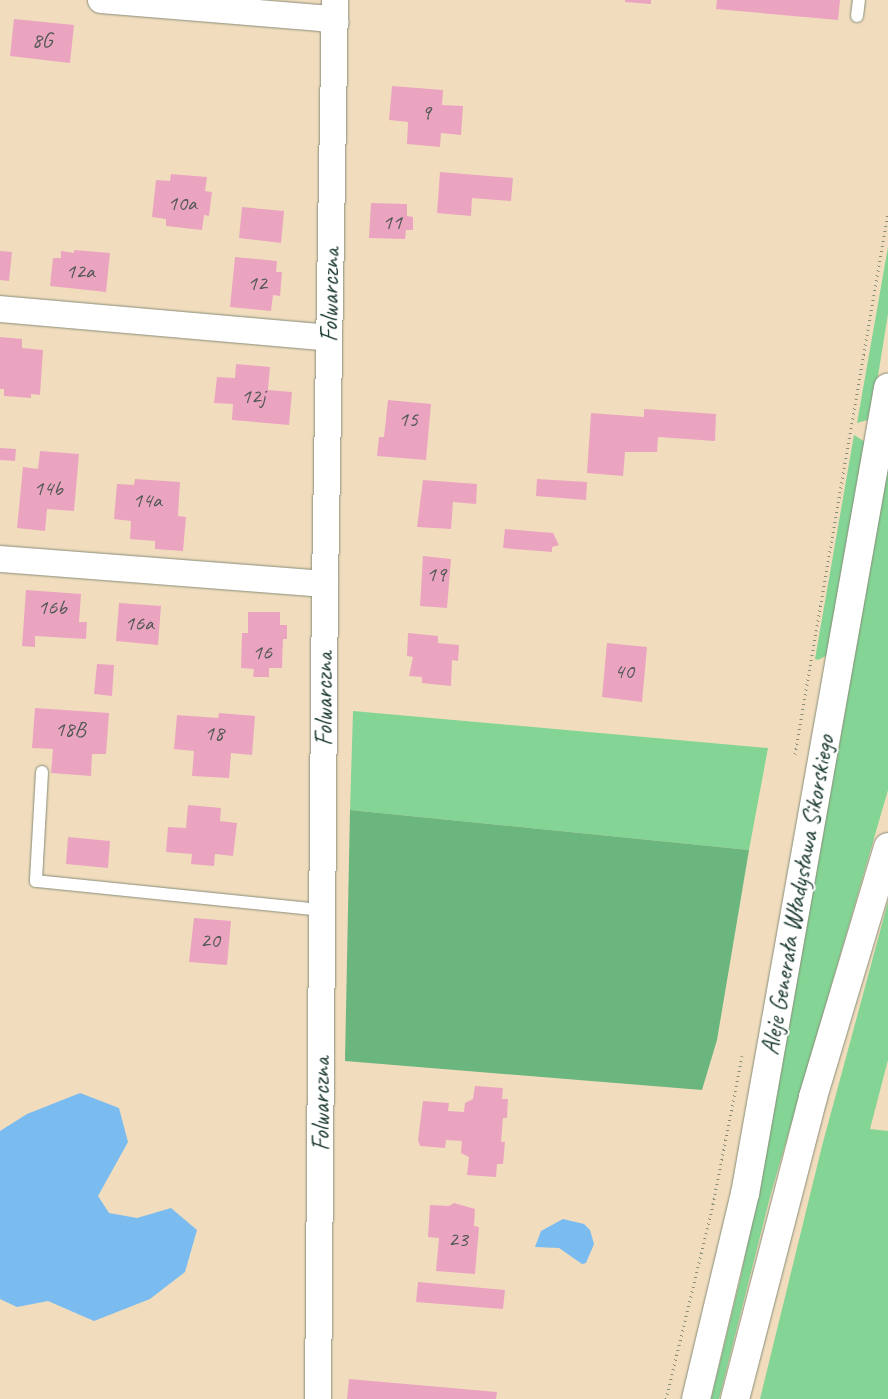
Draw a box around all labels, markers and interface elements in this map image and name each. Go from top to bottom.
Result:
house number: 8G [32,28,52,54]
house number: 9 [421,100,431,126]
house number: 10a [167,191,197,217]
house number: 11 [382,210,402,236]
street label: Folwarczna [314,248,346,342]
house number: 12a [65,259,95,285]
house number: 12 [247,271,267,297]
house number: 12j [241,384,265,410]
house number: 15 [398,407,418,433]
house number: 14b [33,476,63,502]
house number: 14a [132,488,162,514]
house number: 19 [426,562,446,588]
house number: 16b [37,595,67,621]
house number: 16a [124,611,154,637]
house number: 16 [252,640,272,666]
street label: Folwarczna [309,652,339,746]
house number: 40 [614,659,634,685]
house number: 18B [54,717,86,743]
house number: 18 [204,721,224,747]
street label: Aleje Generała Władysława Sikorskiego [755,732,841,1058]
house number: 20 [200,928,220,954]
street label: Folwarczna [306,1057,336,1151]
house number: 23 [448,1227,468,1253]

